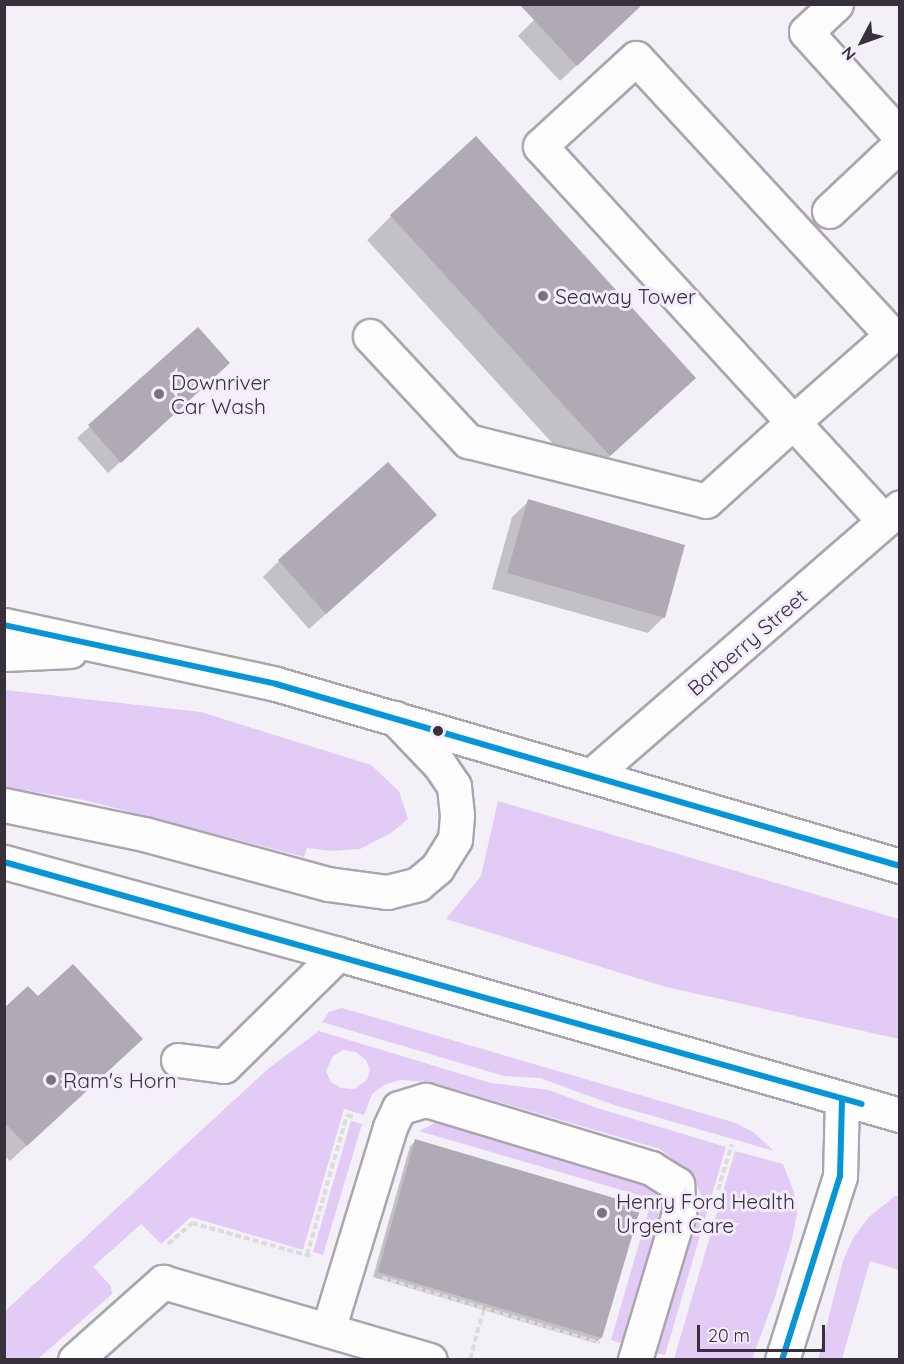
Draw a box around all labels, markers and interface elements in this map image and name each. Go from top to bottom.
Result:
north arrow [832,12,892,72]
text: N [837,43,860,65]
place label: Seaway Tower [555,283,696,309]
marker: Seaway Tower [536,289,550,303]
place label: Downriver Car Wash [171,369,270,419]
marker: Downriver Car Wash [152,387,166,401]
street label: Barberry Street [682,583,812,701]
unlabelled marker [432,725,444,737]
place label: Ram's Horn [63,1067,177,1093]
marker: Ram's Horn [44,1073,58,1087]
place label: Henry Ford Health Urgent Care [616,1188,795,1238]
marker: Henry Ford Health Urgent Care [593,1204,611,1222]
scale bar [700,1313,828,1351]
text: 20 m [708,1324,750,1347]

